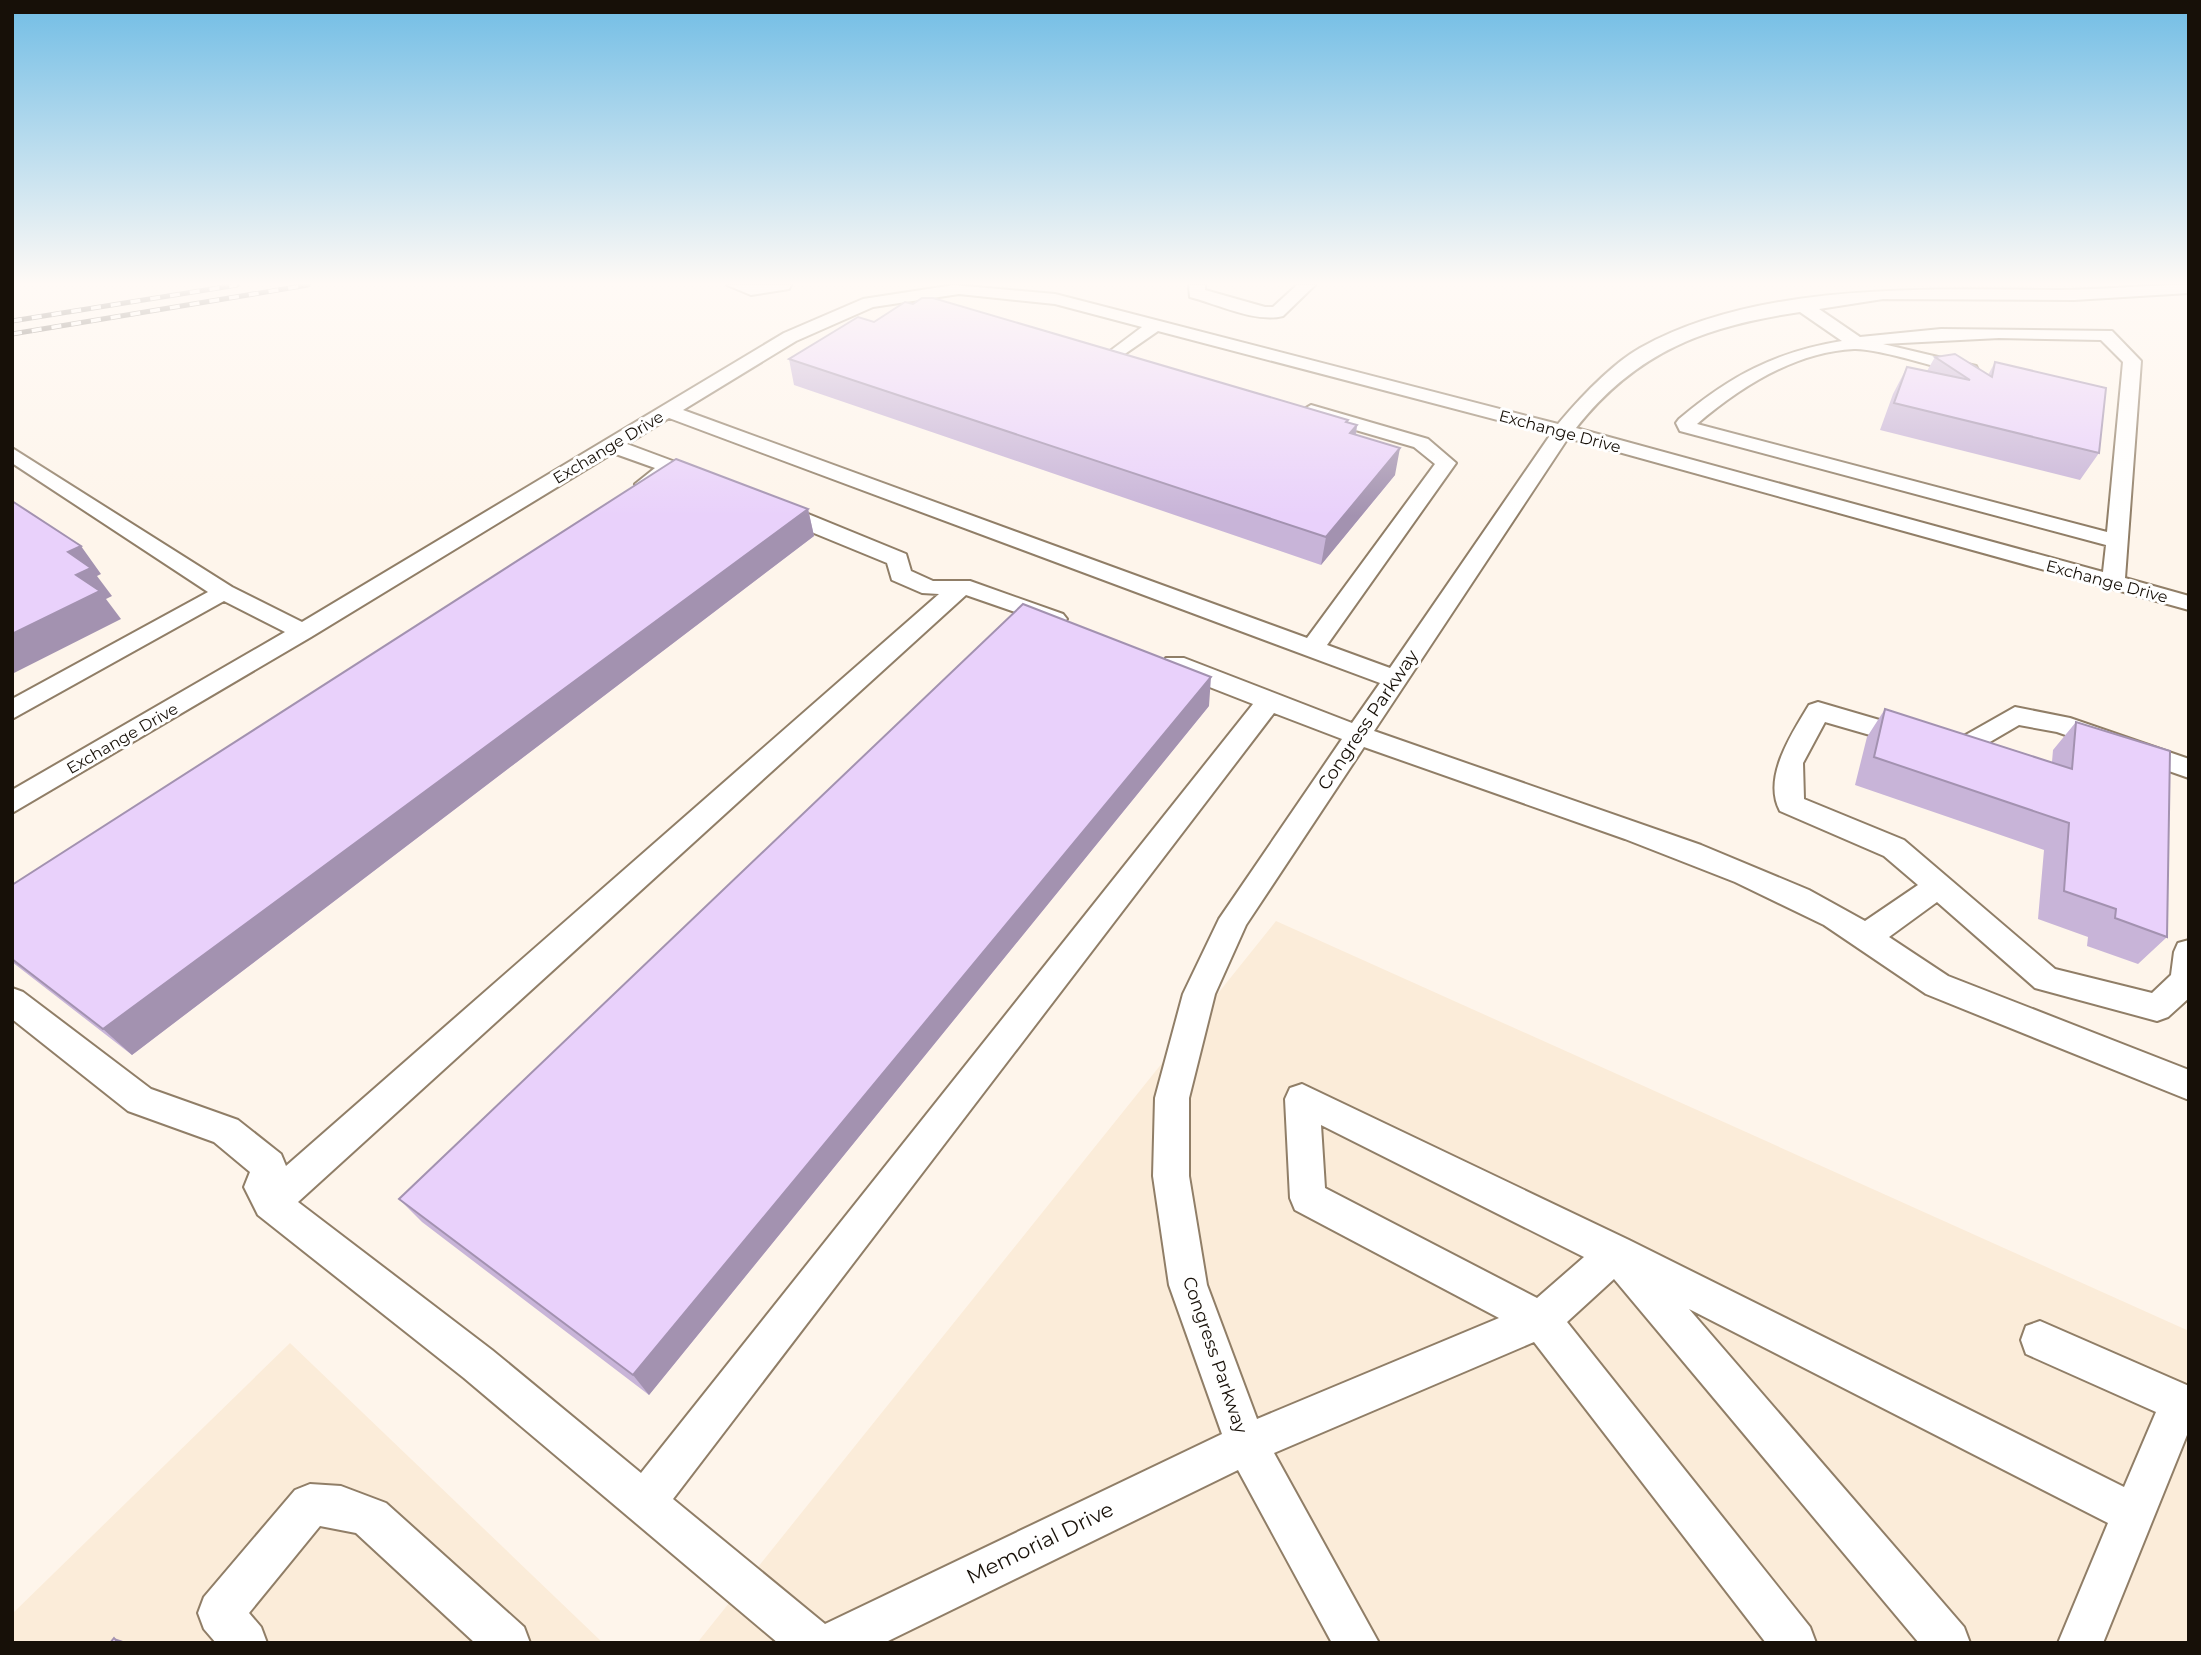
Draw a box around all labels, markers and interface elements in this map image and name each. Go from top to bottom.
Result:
street label: Exchange Drive [1497,406,1623,457]
street label: Exchange Drive [550,407,667,488]
street label: Exchange Drive [2044,556,2170,607]
street label: Congress Parkway [1313,645,1423,794]
street label: Exchange Drive [63,699,181,778]
street label: Congress Parkway [1178,1274,1252,1437]
street label: Memorial Drive [962,1496,1117,1589]

